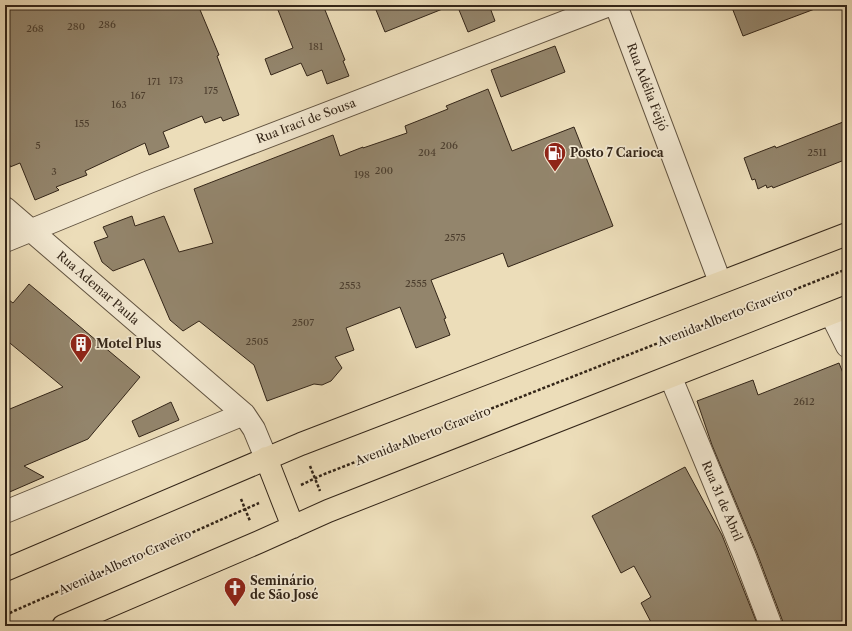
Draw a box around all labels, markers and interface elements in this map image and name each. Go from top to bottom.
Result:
house number: 286 [98,18,116,31]
house number: 280 [67,20,85,33]
house number: 268 [26,22,44,35]
house number: 181 [309,40,324,53]
street label: Rua Adélia Feijó [624,41,671,133]
house number: 173 [169,74,183,87]
house number: 171 [147,75,161,88]
house number: 175 [204,84,218,97]
house number: 167 [131,89,146,102]
street label: Rua Iraci de Sousa [254,94,358,146]
house number: 163 [111,98,127,111]
house number: 155 [74,117,90,130]
house number: 5 [35,139,41,152]
house number: 206 [440,139,458,152]
fuel station icon: Posto 7 Carioca [542,140,568,173]
place label: Posto 7 Carioca [570,145,665,160]
house number: 204 [418,146,436,159]
house number: 2511 [807,146,828,159]
house number: 200 [375,164,393,177]
house number: 3 [51,165,57,178]
house number: 198 [354,168,370,181]
house number: 2575 [444,231,466,244]
street label: Rua Ademar Paula [54,248,143,328]
house number: 2555 [405,277,427,290]
house number: 2553 [339,279,361,292]
street label: Avenida Alberto Craveiro [654,284,795,350]
house number: 2507 [292,316,314,329]
building icon: Motel Plus [68,331,94,364]
house number: 2505 [246,335,268,348]
place label: Motel Plus [96,336,162,351]
house number: 2612 [793,395,815,408]
street label: Avenida Alberto Craveiro [352,403,493,469]
street label: Rua 31 de Abril [699,459,746,544]
street label: Avenida Alberto Craveiro [55,525,194,598]
place label: Seminário de São José [250,573,318,602]
church icon: Seminário de São José [222,575,248,608]

